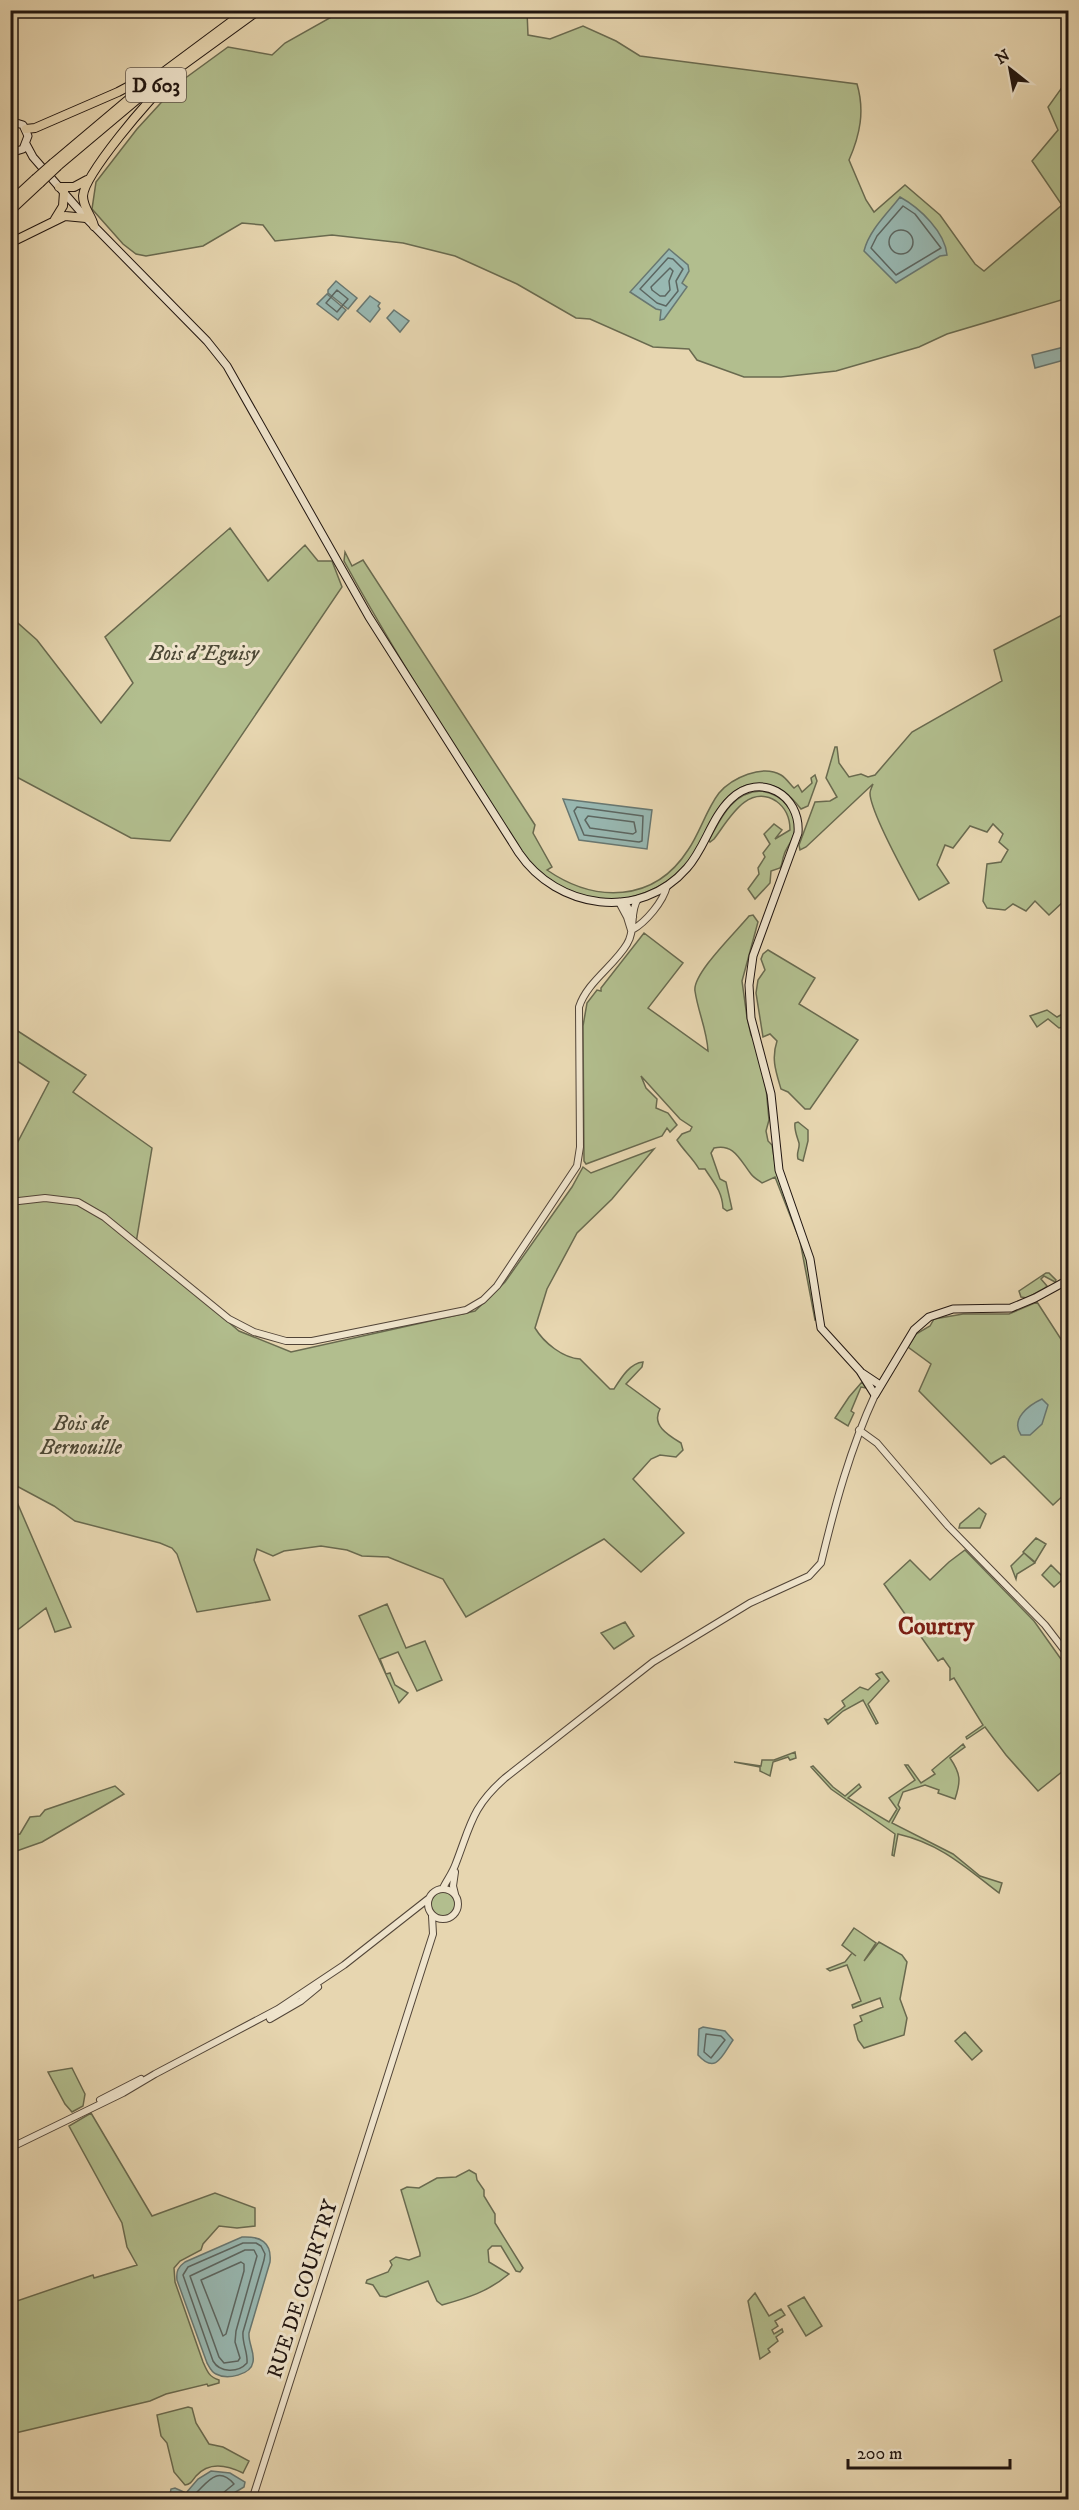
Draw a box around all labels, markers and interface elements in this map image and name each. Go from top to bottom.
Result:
north arrow [980,39,1040,99]
text: N [992,45,1014,69]
road number: D 603 [126,68,186,102]
park label: Bois d'Eguisy [148,641,260,667]
park label: Bois de Bernouille [39,1411,123,1461]
district label: Courtry [898,1612,975,1642]
street label: RUE DE COURTRY [262,2196,344,2382]
scale bar [848,2432,1010,2470]
text: 200 m [857,2443,903,2465]

